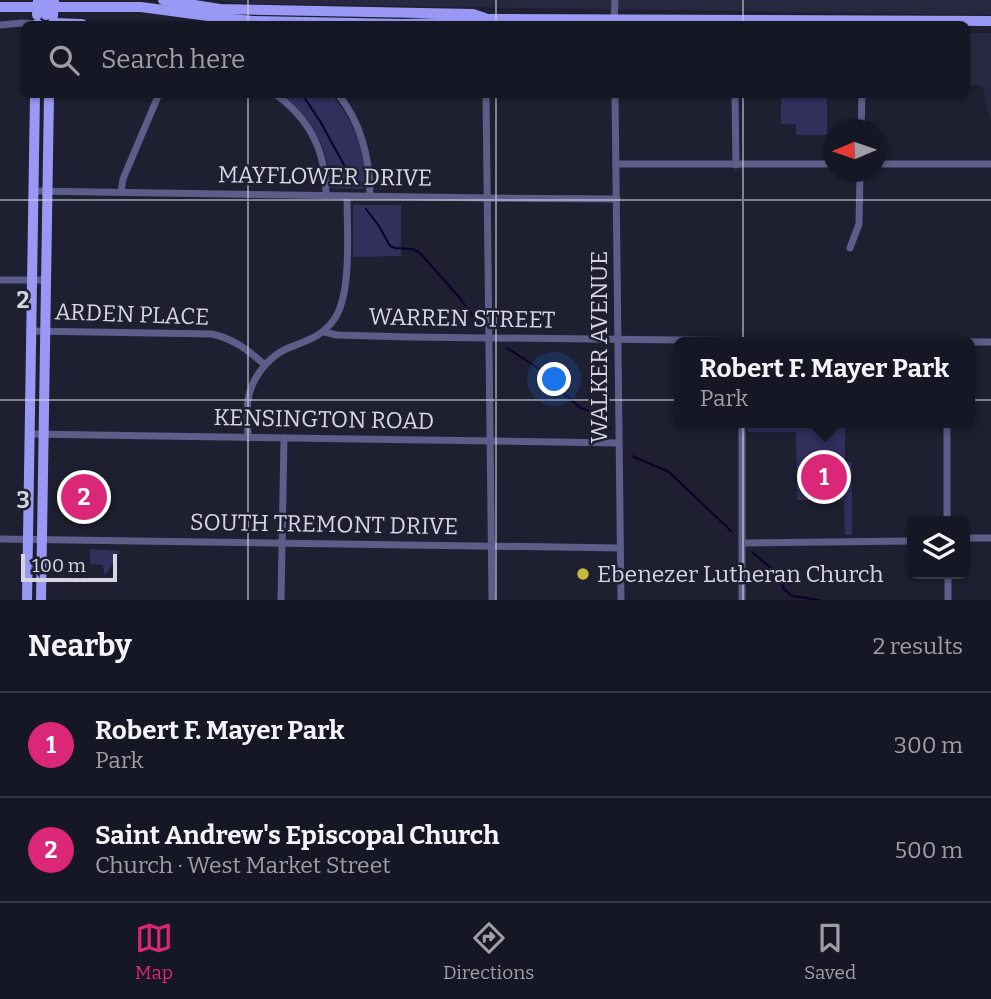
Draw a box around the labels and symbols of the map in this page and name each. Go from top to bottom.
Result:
north arrow [823,119,886,182]
street label: MAYFLOWER DRIVE [218,160,432,192]
street label: WALKER AVENUE [585,251,613,443]
text: 2 [17,286,30,314]
street label: ARDEN PLACE [54,297,210,331]
street label: WARREN STREET [368,302,556,334]
your location [537,362,571,396]
street label: KENSINGTON ROAD [214,403,434,435]
pin: 1 [801,451,847,503]
pin: 2 [61,471,107,523]
text: 3 [16,486,30,514]
street label: SOUTH TREMONT DRIVE [190,508,458,540]
scale bar [21,551,117,583]
place label: Ebenezer Lutheran Church [597,560,884,588]
marker: Ebenezer Lutheran Church [575,566,591,582]

